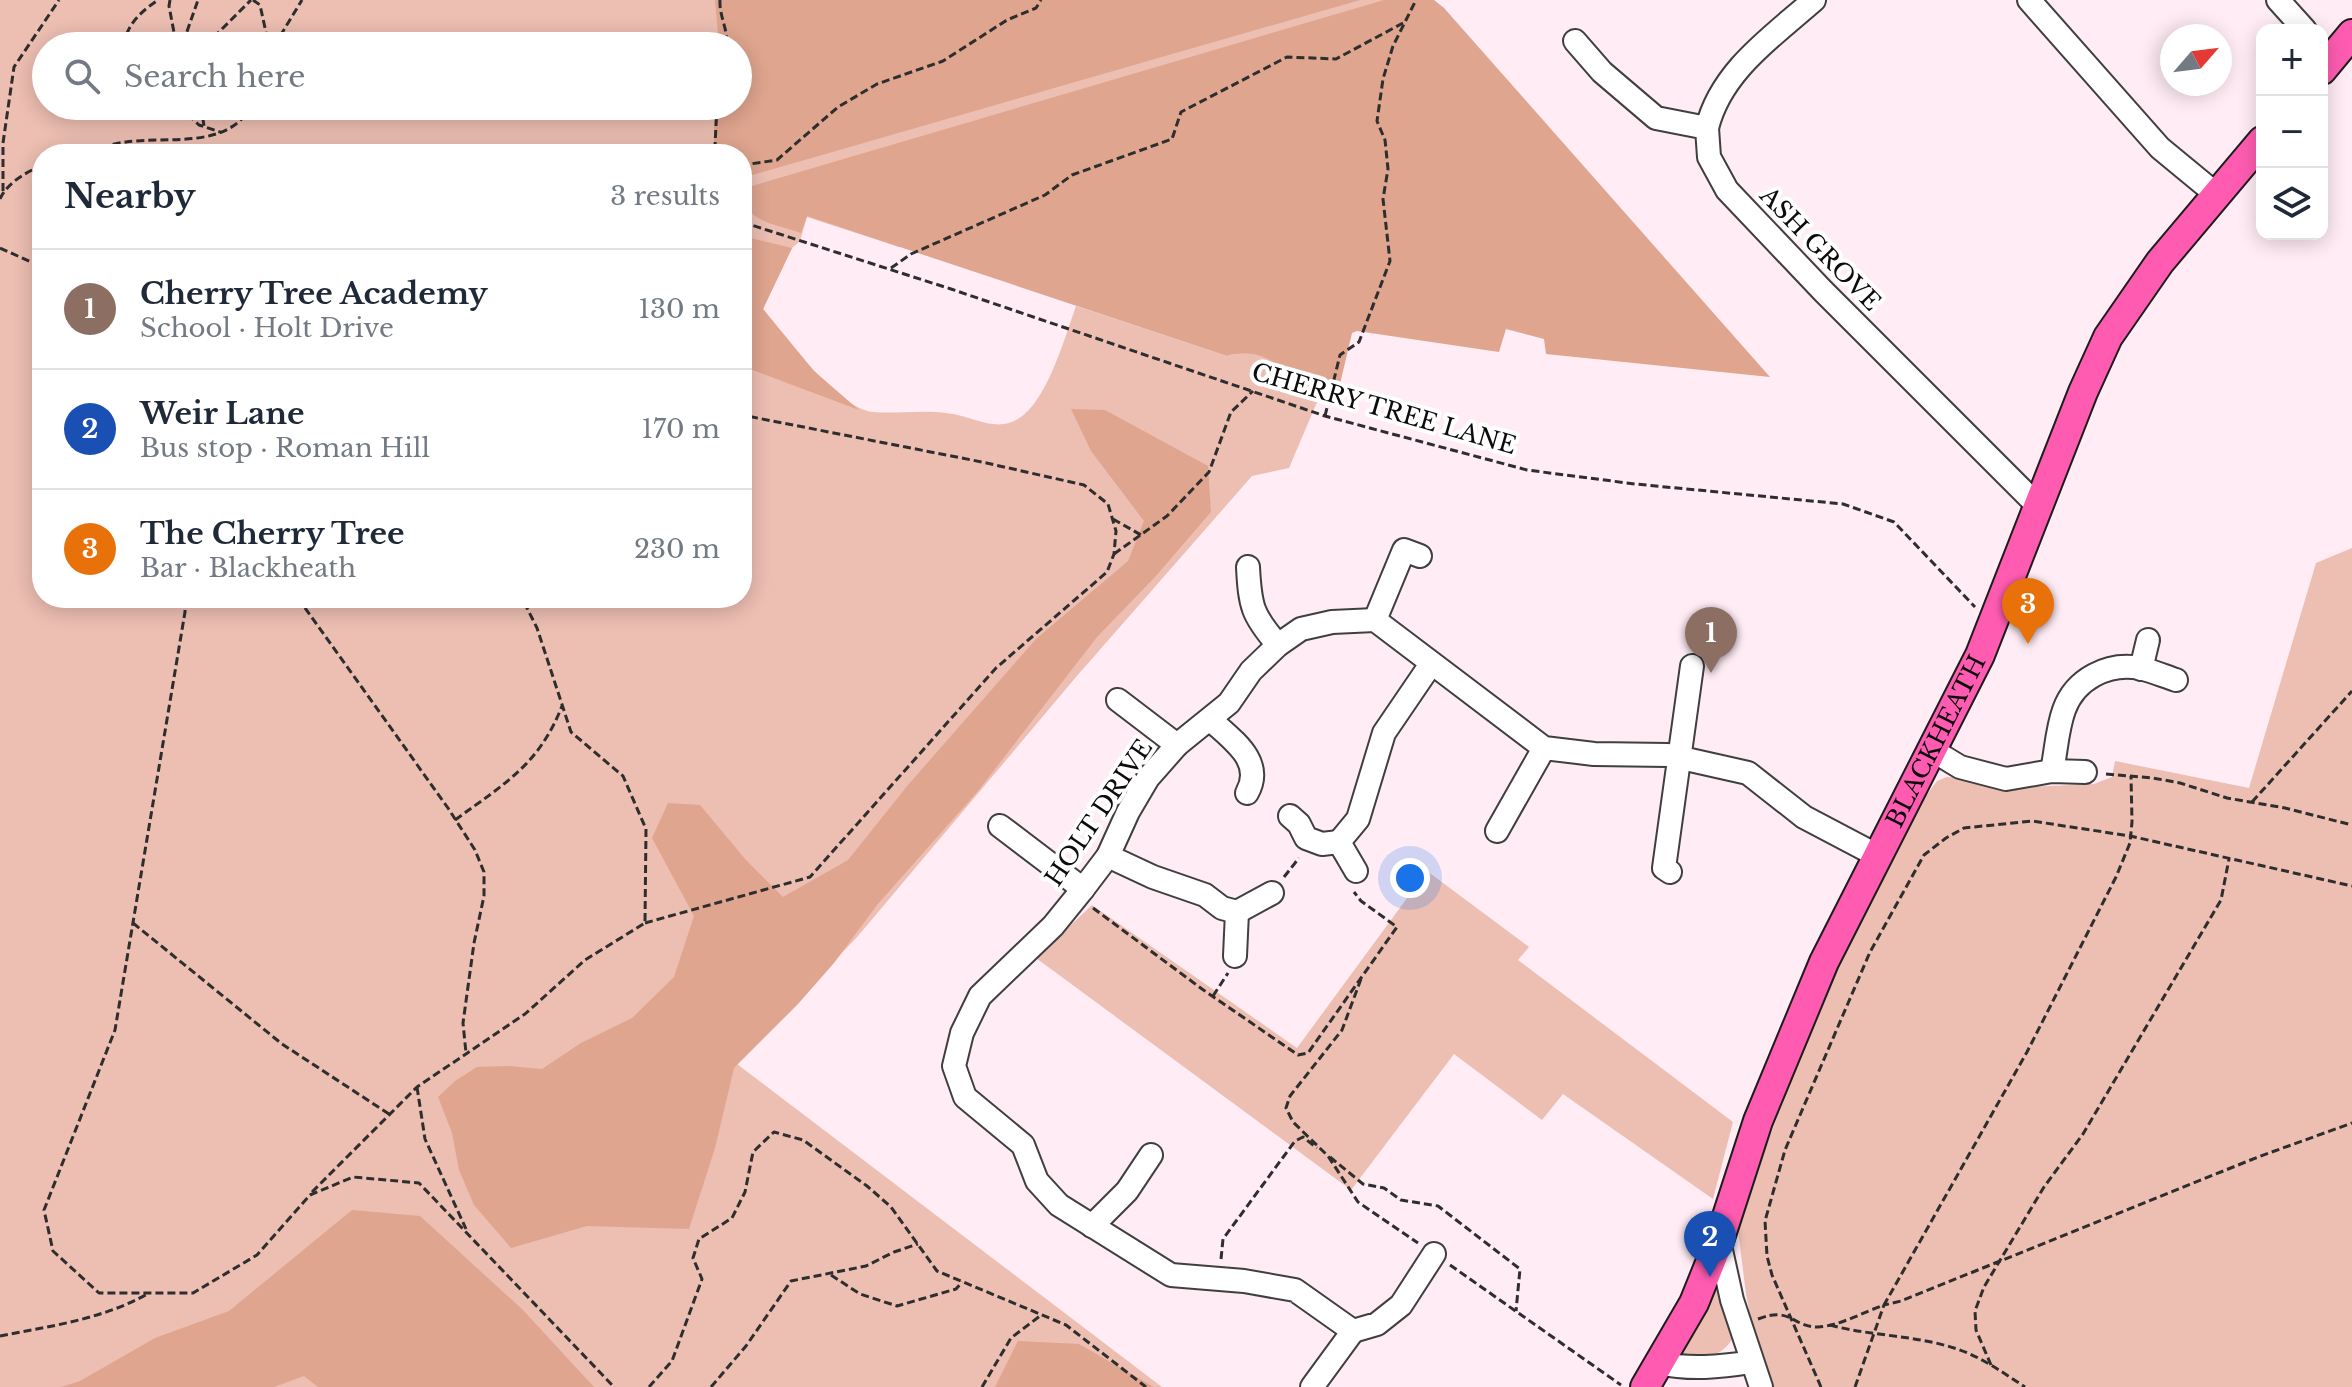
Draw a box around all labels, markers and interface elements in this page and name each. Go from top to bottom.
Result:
north arrow [2160,24,2232,96]
map controls [2256,24,2328,240]
button: + [2256,24,2328,96]
search box [32,32,752,120]
icon: search [60,54,104,98]
text: Search here [124,58,305,95]
button: − [2256,96,2328,168]
button: layers [2256,168,2328,240]
text: Nearby [64,175,196,217]
text: 3 results [610,180,720,212]
street label: ASH GROVE [1753,180,1887,317]
text: Cherry Tree Academy [140,275,488,312]
text: 1 [84,293,96,325]
text: 130 m [638,293,720,325]
text: School · Holt Drive [140,312,394,344]
street label: CHERRY TREE LANE [1249,357,1520,460]
text: Weir Lane [140,395,305,432]
text: 2 [82,413,98,445]
text: 170 m [641,413,720,445]
text: Bus stop · Roman Hill [140,432,430,464]
text: The Cherry Tree [140,515,405,552]
text: 3 [82,533,98,565]
text: 230 m [634,533,720,565]
text: Bar · Blackheath [140,552,356,584]
pin: 3 [2002,578,2054,644]
pin: 1 [1685,607,1737,673]
street label: BLACKHEATH [1880,650,1992,832]
street label: HOLT DRIVE [1039,734,1158,892]
your location [1390,858,1430,898]
pin: 2 [1684,1211,1736,1277]

